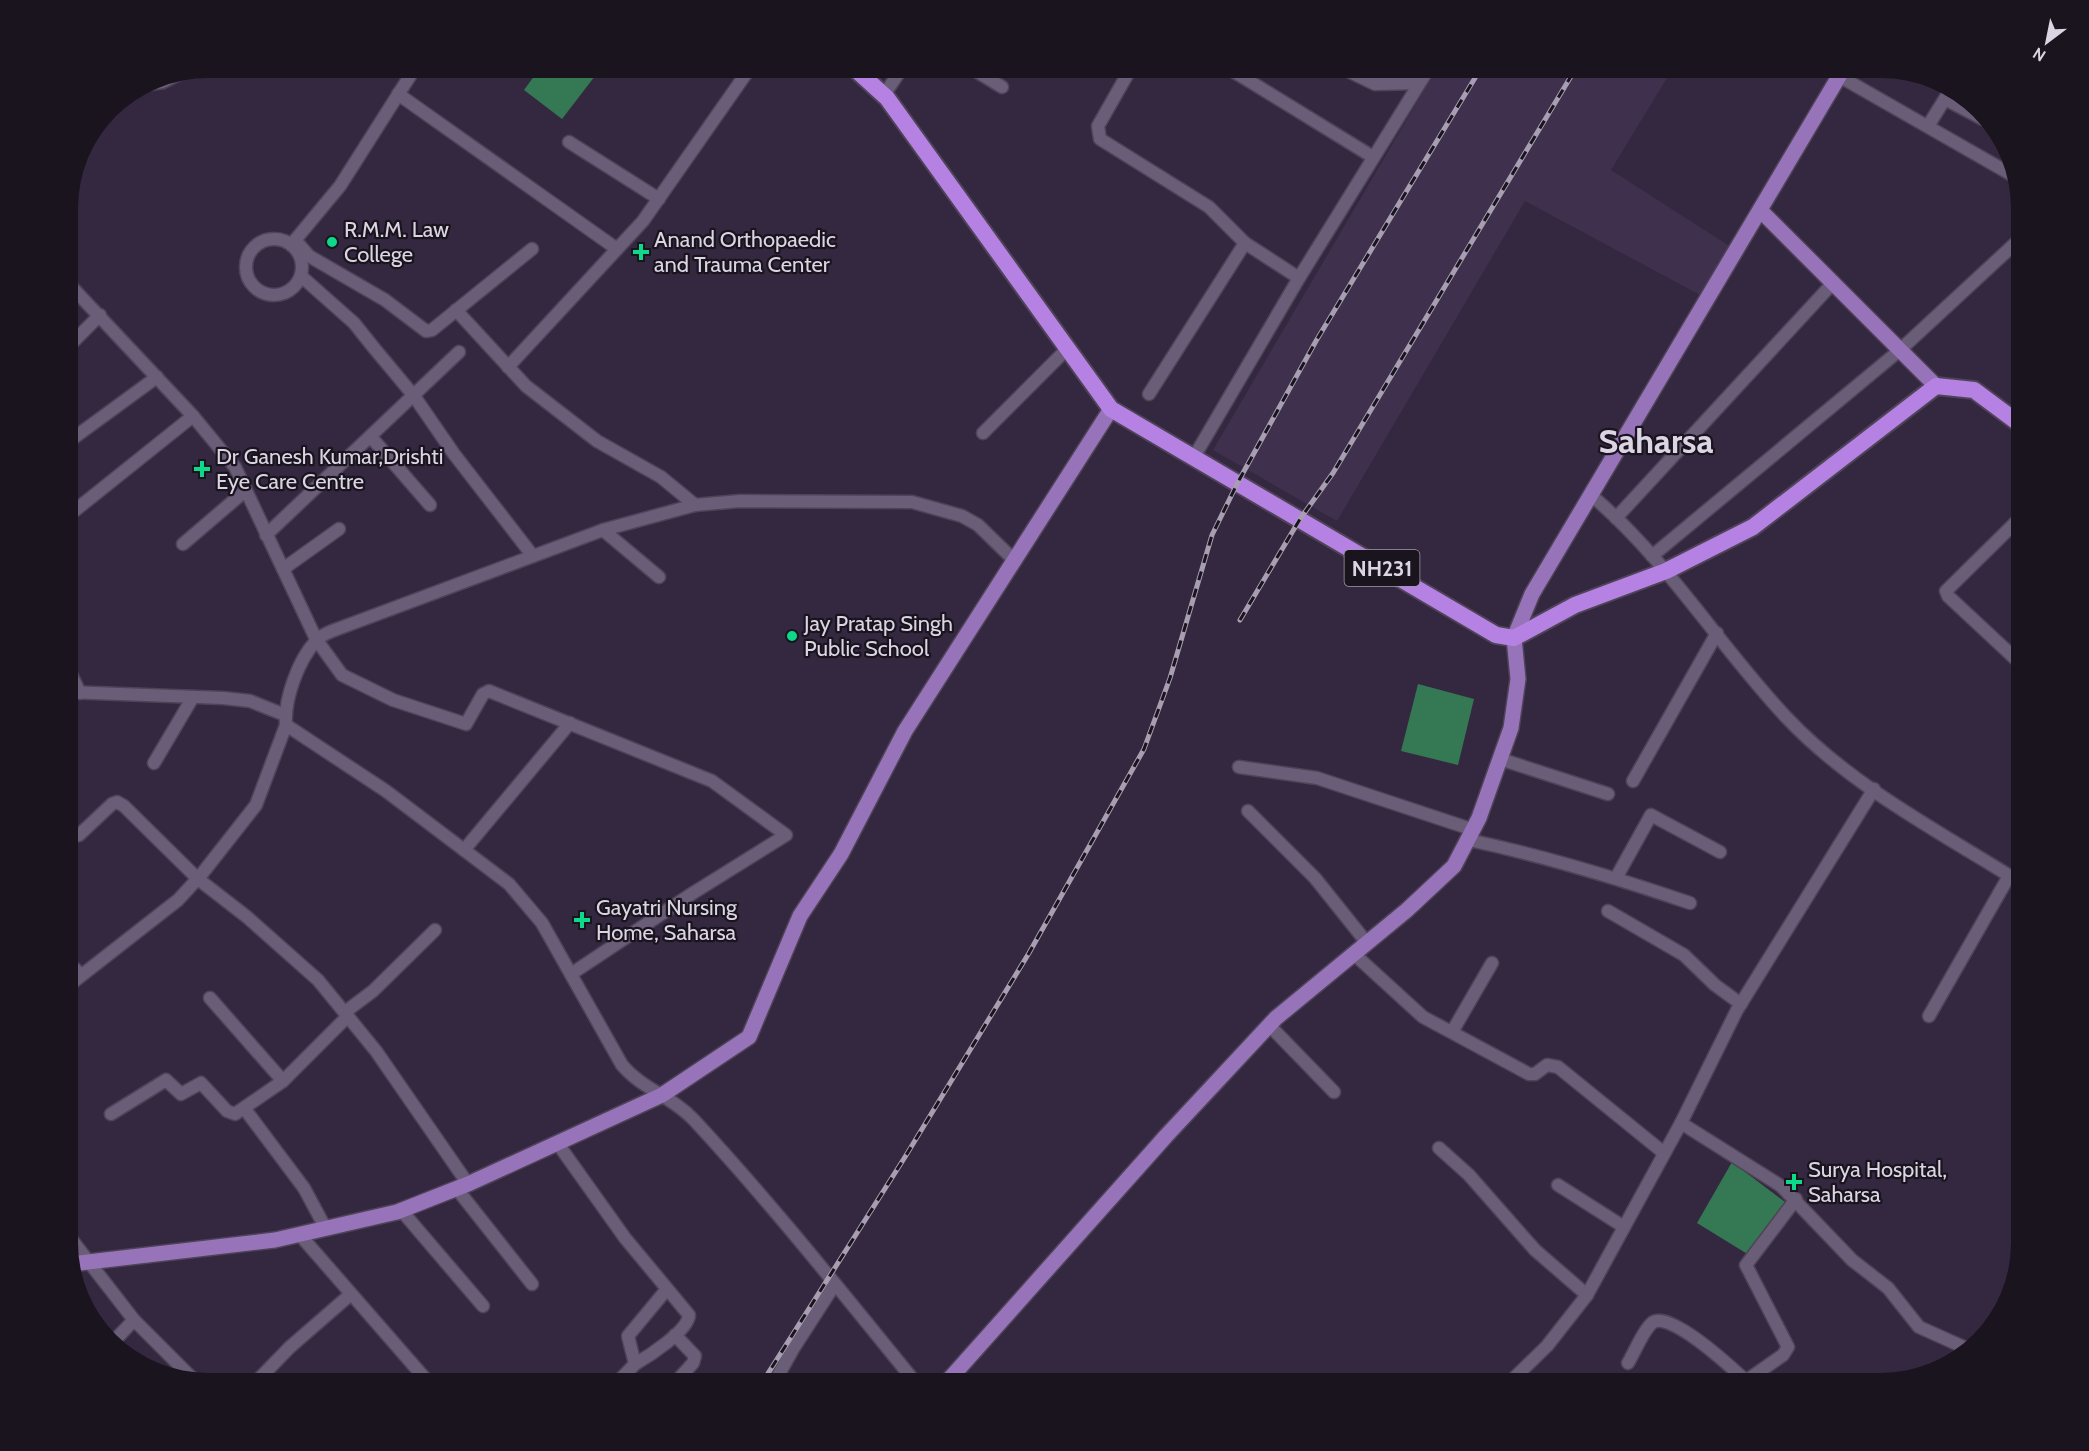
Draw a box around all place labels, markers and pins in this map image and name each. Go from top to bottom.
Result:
place label: R.M.M. Law College [344,216,449,268]
place label: Anand Orthopaedic and Trauma Center [654,226,836,278]
marker: R.M.M. Law College [325,235,339,249]
marker: Anand Orthopaedic and Trauma Center [632,243,650,261]
place label: Dr Ganesh Kumar,Drishti Eye Care Centre [216,443,443,495]
marker: Dr Ganesh Kumar,Drishti Eye Care Centre [193,460,211,478]
place label: Jay Pratap Singh Public School [803,610,953,662]
marker: Jay Pratap Singh Public School [785,629,799,643]
place label: Gayatri Nursing Home, Saharsa [596,894,738,946]
marker: Gayatri Nursing Home, Saharsa [573,911,591,929]
place label: Surya Hospital, Saharsa [1808,1156,1947,1208]
marker: Surya Hospital, Saharsa [1785,1173,1803,1191]

